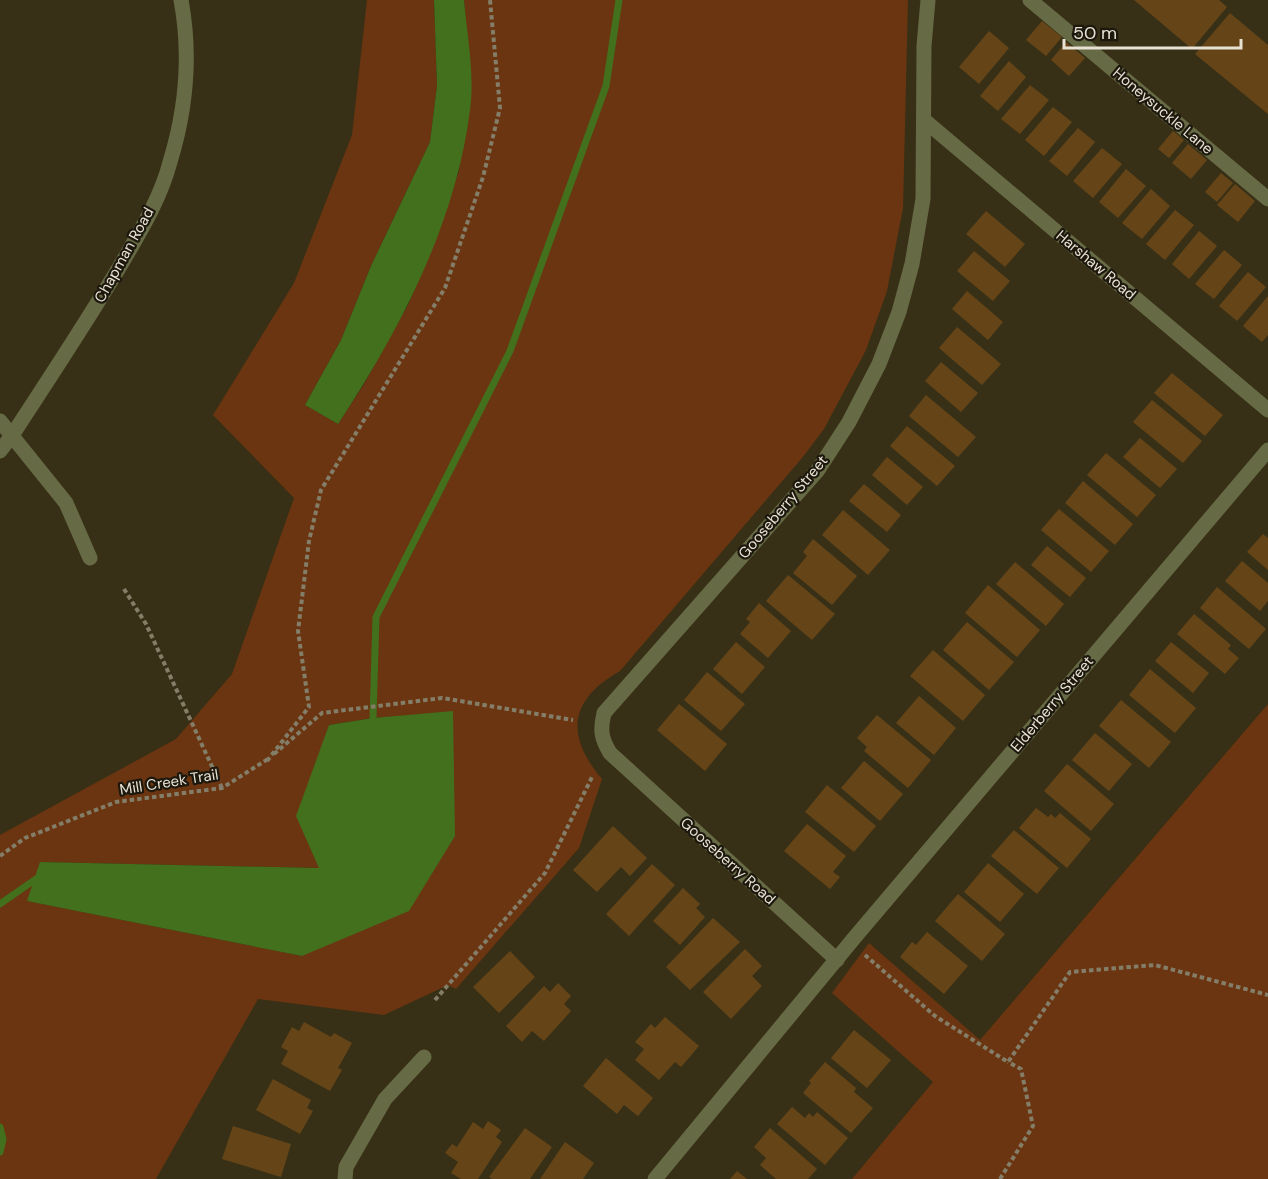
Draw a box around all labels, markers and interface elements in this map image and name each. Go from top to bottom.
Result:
scale bar [1064,12,1241,50]
text: 50 m [1073,21,1117,45]
street label: Honeysuckle Lane [1109,63,1217,159]
street label: Chapman Road [90,204,158,306]
street label: Harshaw Road [1052,226,1140,304]
street label: Gooseberry Street [734,451,832,563]
street label: Elderberry Street [1006,652,1098,756]
street label: Mill Creek Trail [118,764,220,800]
street label: Gooseberry Road [676,813,780,909]

